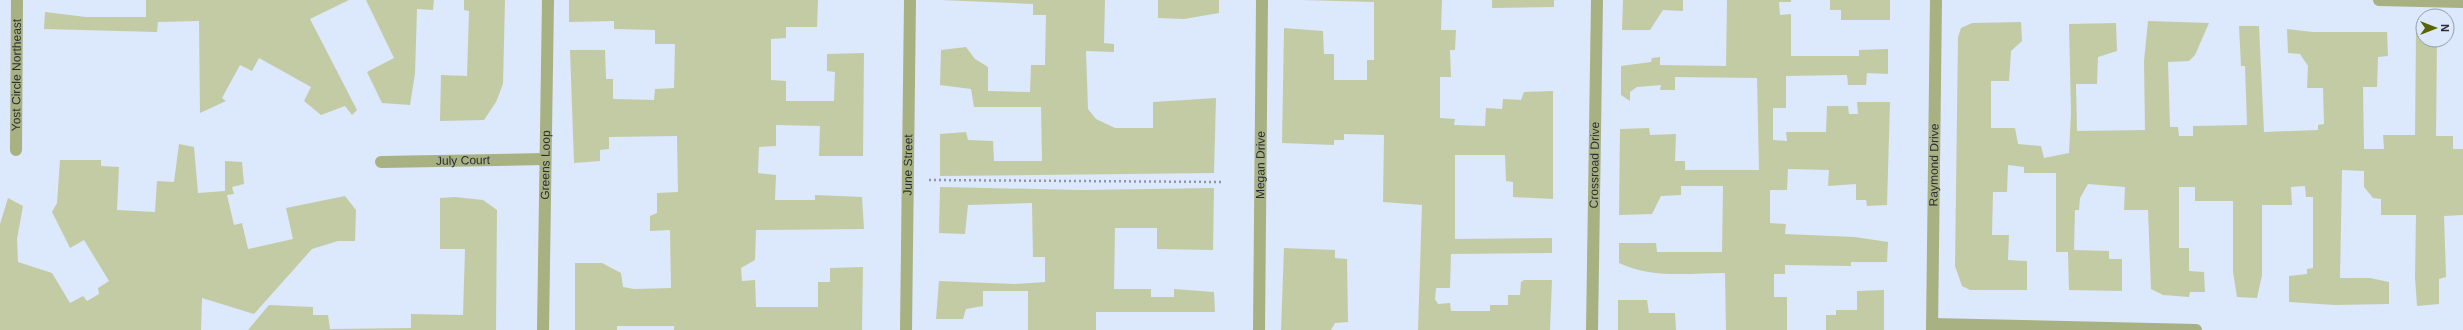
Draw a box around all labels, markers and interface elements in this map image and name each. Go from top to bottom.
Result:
north arrow [2415,8,2455,48]
street label: Yost Circle Northeast [9,18,24,131]
text: N [2439,24,2451,32]
street label: Crossroad Drive [1587,121,1602,209]
street label: Raymond Drive [1926,123,1942,206]
street label: Greens Loop [538,130,553,200]
street label: Megan Drive [1253,131,1268,199]
street label: June Street [901,134,915,196]
street label: July Court [436,153,491,168]

